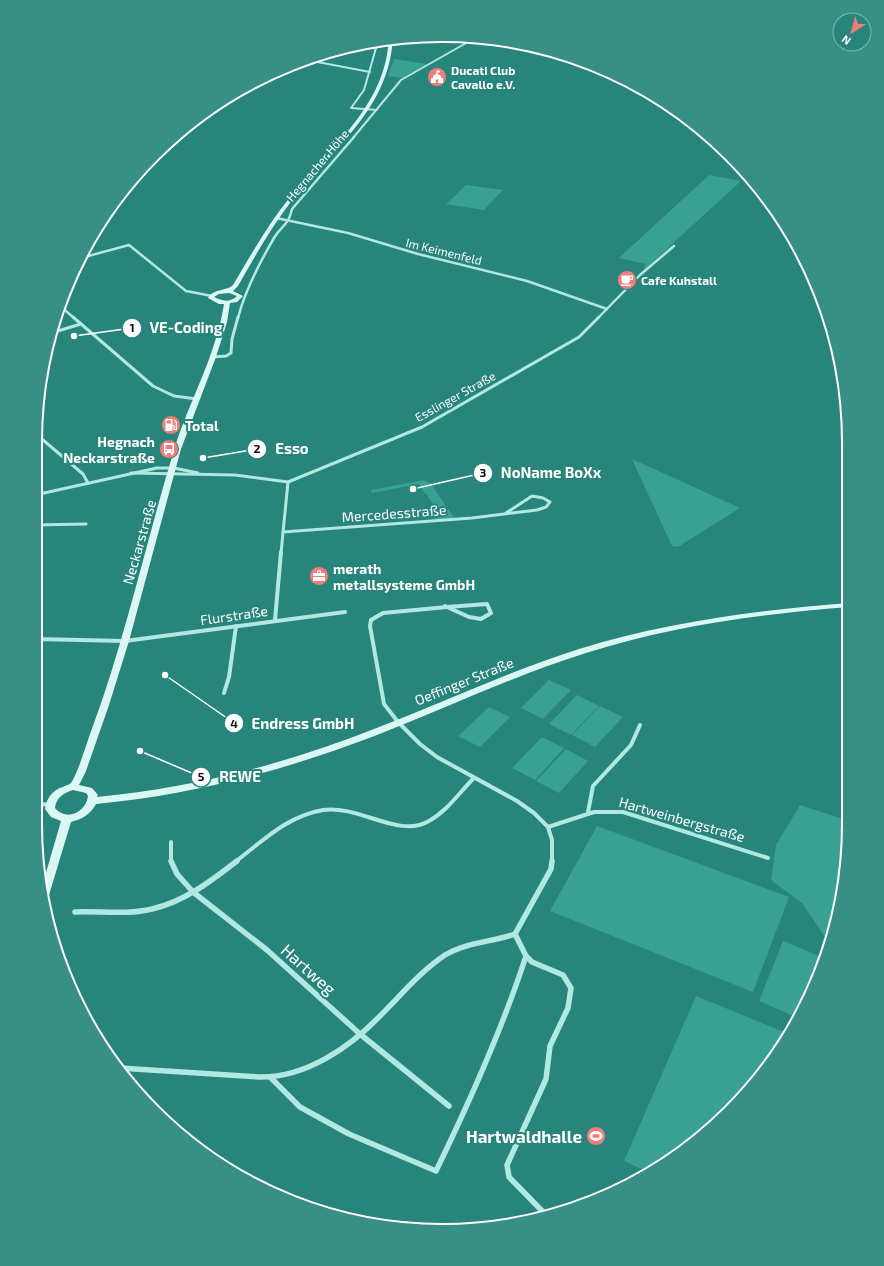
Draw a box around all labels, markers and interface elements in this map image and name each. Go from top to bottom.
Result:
north arrow [832,12,872,52]
text: N [839,33,853,48]
place label: Ducati Club Cavallo e.V. [451,63,515,91]
public building icon: Ducati Club Cavallo e.V. [426,66,448,88]
street label: Hegnacher Höhe [283,126,351,204]
street label: Im Keimenfeld [404,235,484,267]
cafe icon: Cafe Kuhstall [616,269,638,291]
place label: Cafe Kuhstall [641,273,717,287]
callout: VE-Coding [122,315,231,342]
text: VE-Coding [150,318,223,336]
text: 1 [129,320,135,334]
street label: Esslinger Straße [412,368,498,424]
fuel station icon: Total [160,414,182,436]
place label: Total [185,417,219,434]
place label: Hegnach Neckarstraße [63,433,155,466]
callout: Esso [247,435,317,462]
bus stop icon: Hegnach Neckarstraße [158,438,180,460]
text: Esso [275,439,309,457]
text: 2 [254,441,261,455]
callout: NoName BoXx [473,459,609,486]
text: NoName BoXx [501,463,602,481]
text: 3 [480,465,487,479]
street label: Neckarstraße [119,498,159,586]
street label: Mercedesstraße [341,501,447,525]
place label: merath metallsysteme GmbH [333,560,475,593]
office icon: merath metallsysteme GmbH [308,565,330,587]
street label: Flurstraße [199,602,269,628]
street label: Oeffinger Straße [412,653,516,709]
callout: Endress GmbH [224,710,362,737]
text: Endress GmbH [252,714,354,732]
text: 4 [230,716,238,730]
callout: REWE [191,763,269,790]
text: REWE [219,767,261,785]
text: 5 [198,769,205,783]
street label: Hartweinbergstraße [617,793,747,845]
street label: Hartweg [277,939,341,1000]
sports icon: Hartwaldhalle [585,1125,607,1147]
place label: Hartwaldhalle [466,1126,582,1146]

